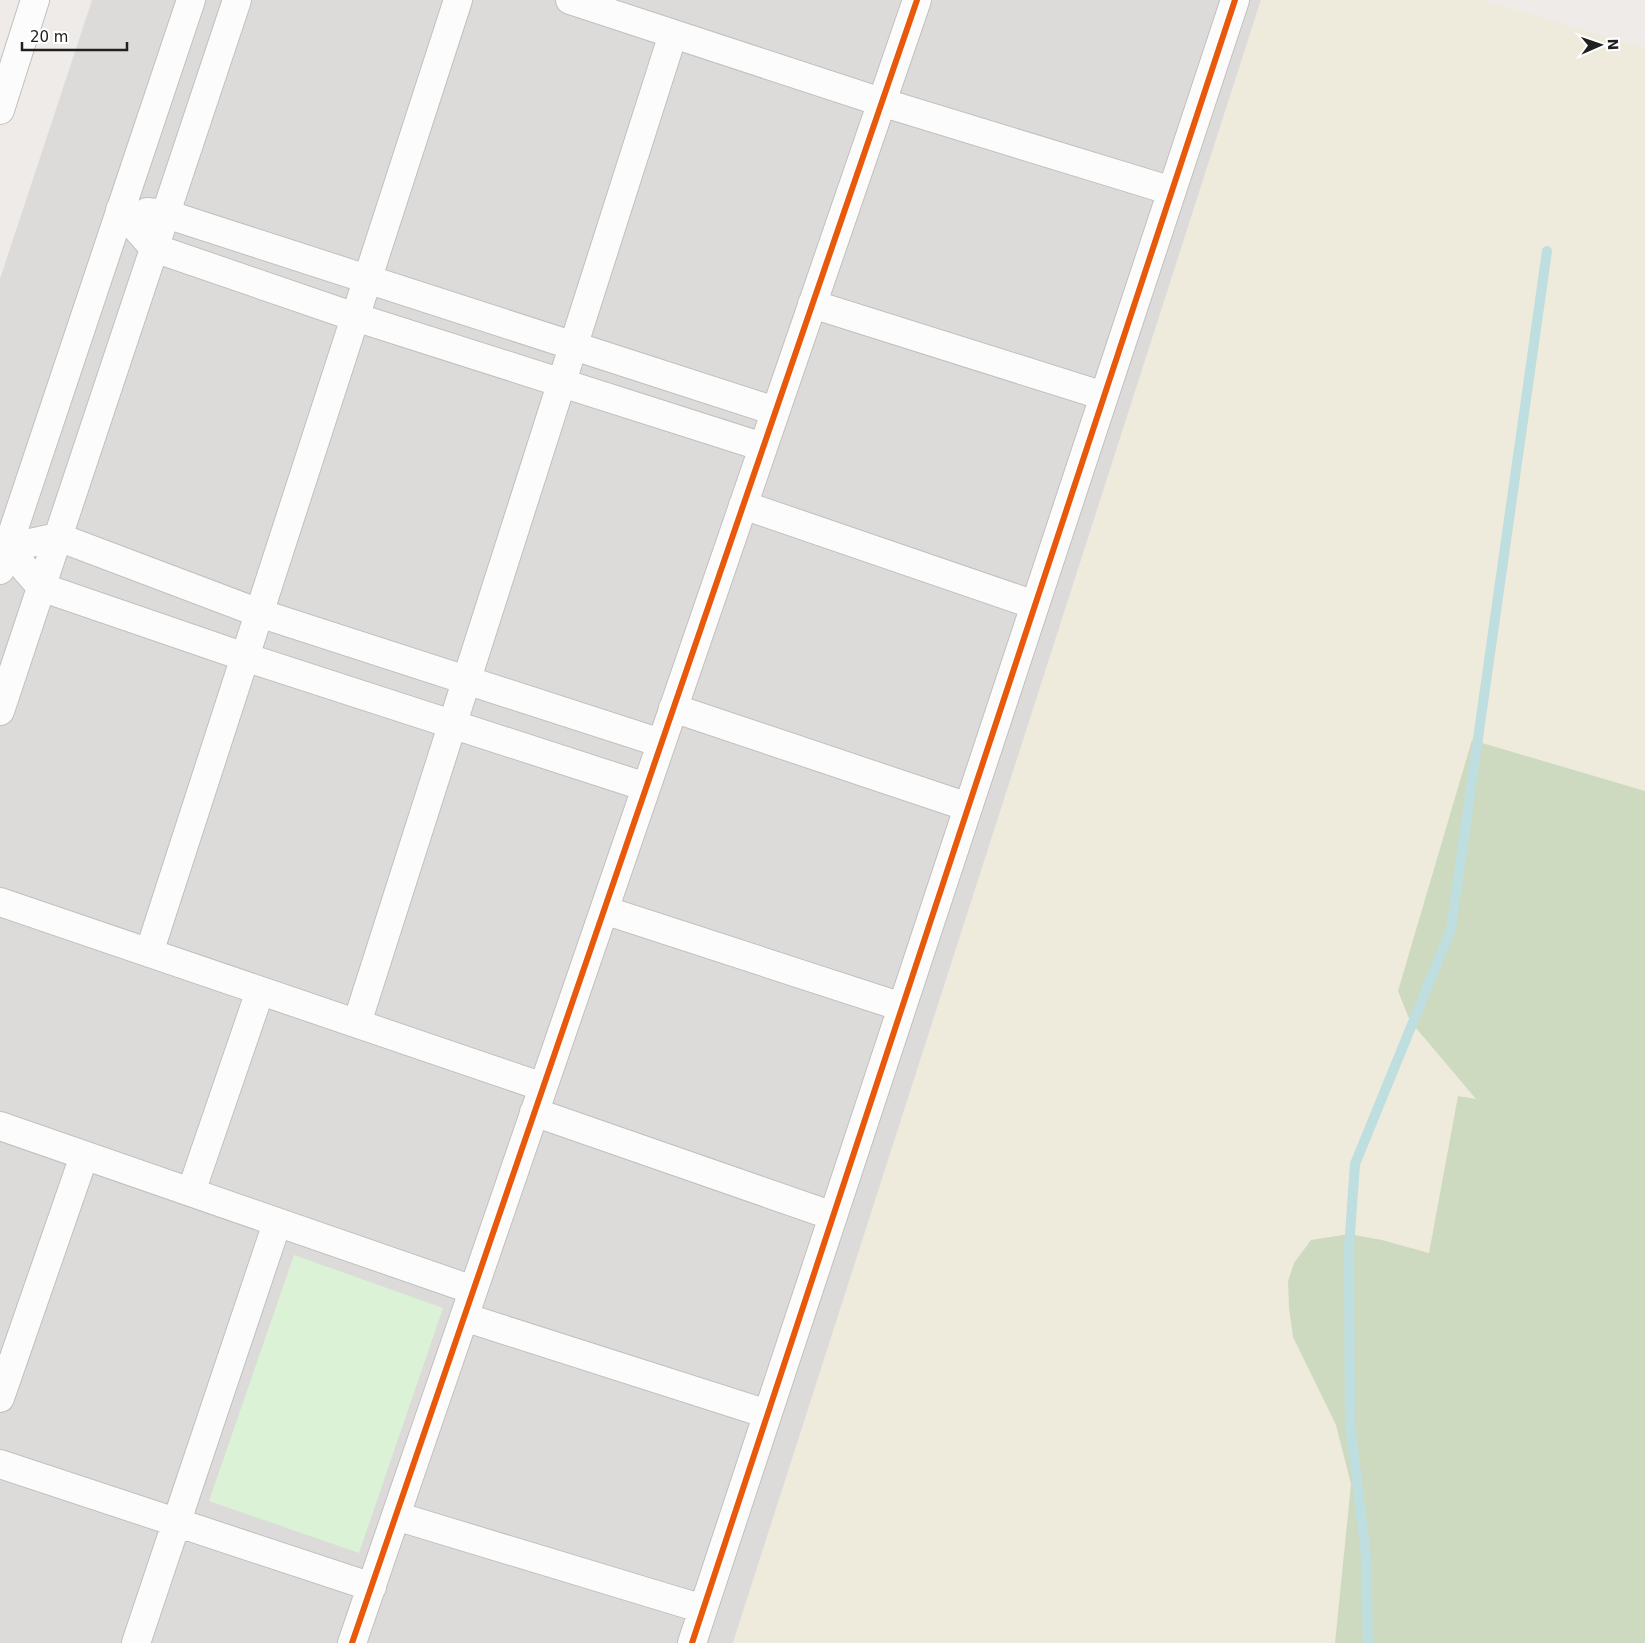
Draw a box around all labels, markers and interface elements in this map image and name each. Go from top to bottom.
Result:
scale bar [22,20,128,52]
north arrow [1575,20,1625,70]
text: 20 m [30,28,68,46]
text: N [1605,38,1621,51]

